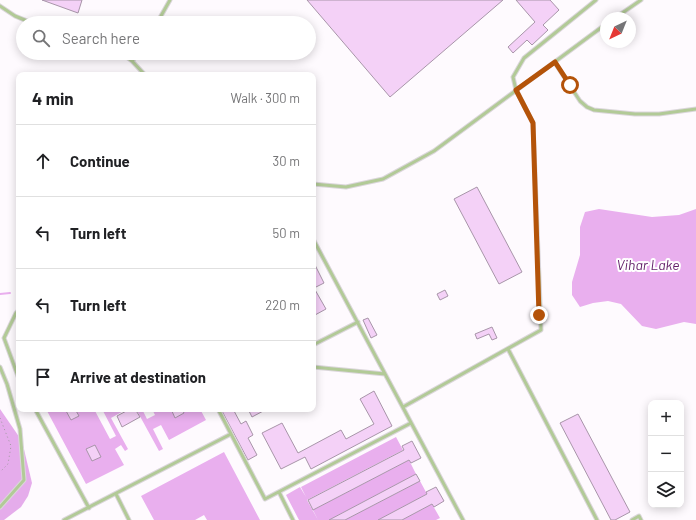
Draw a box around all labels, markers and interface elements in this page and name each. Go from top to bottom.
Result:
north arrow [600,12,636,48]
search box [16,16,316,60]
icon: search [30,27,52,49]
text: Search here [62,29,140,47]
route start [561,76,579,94]
text: 4 min [32,88,74,108]
text: Walk · 300 m [230,90,300,106]
icon: ahead [32,150,54,172]
text: Continue [70,152,130,170]
text: 30 m [273,153,300,169]
icon: left [32,222,54,244]
text: Turn left [70,224,126,242]
text: 50 m [273,225,300,241]
water label: Vihar Lake [617,256,679,273]
icon: left [32,294,54,316]
text: Turn left [70,296,126,314]
text: 220 m [265,297,300,313]
route end [530,306,548,324]
icon: arrive [32,366,54,388]
text: Arrive at destination [70,368,206,386]
map controls [648,400,684,508]
button: + [648,400,684,436]
button: − [648,436,684,472]
button: layers [648,472,684,508]

